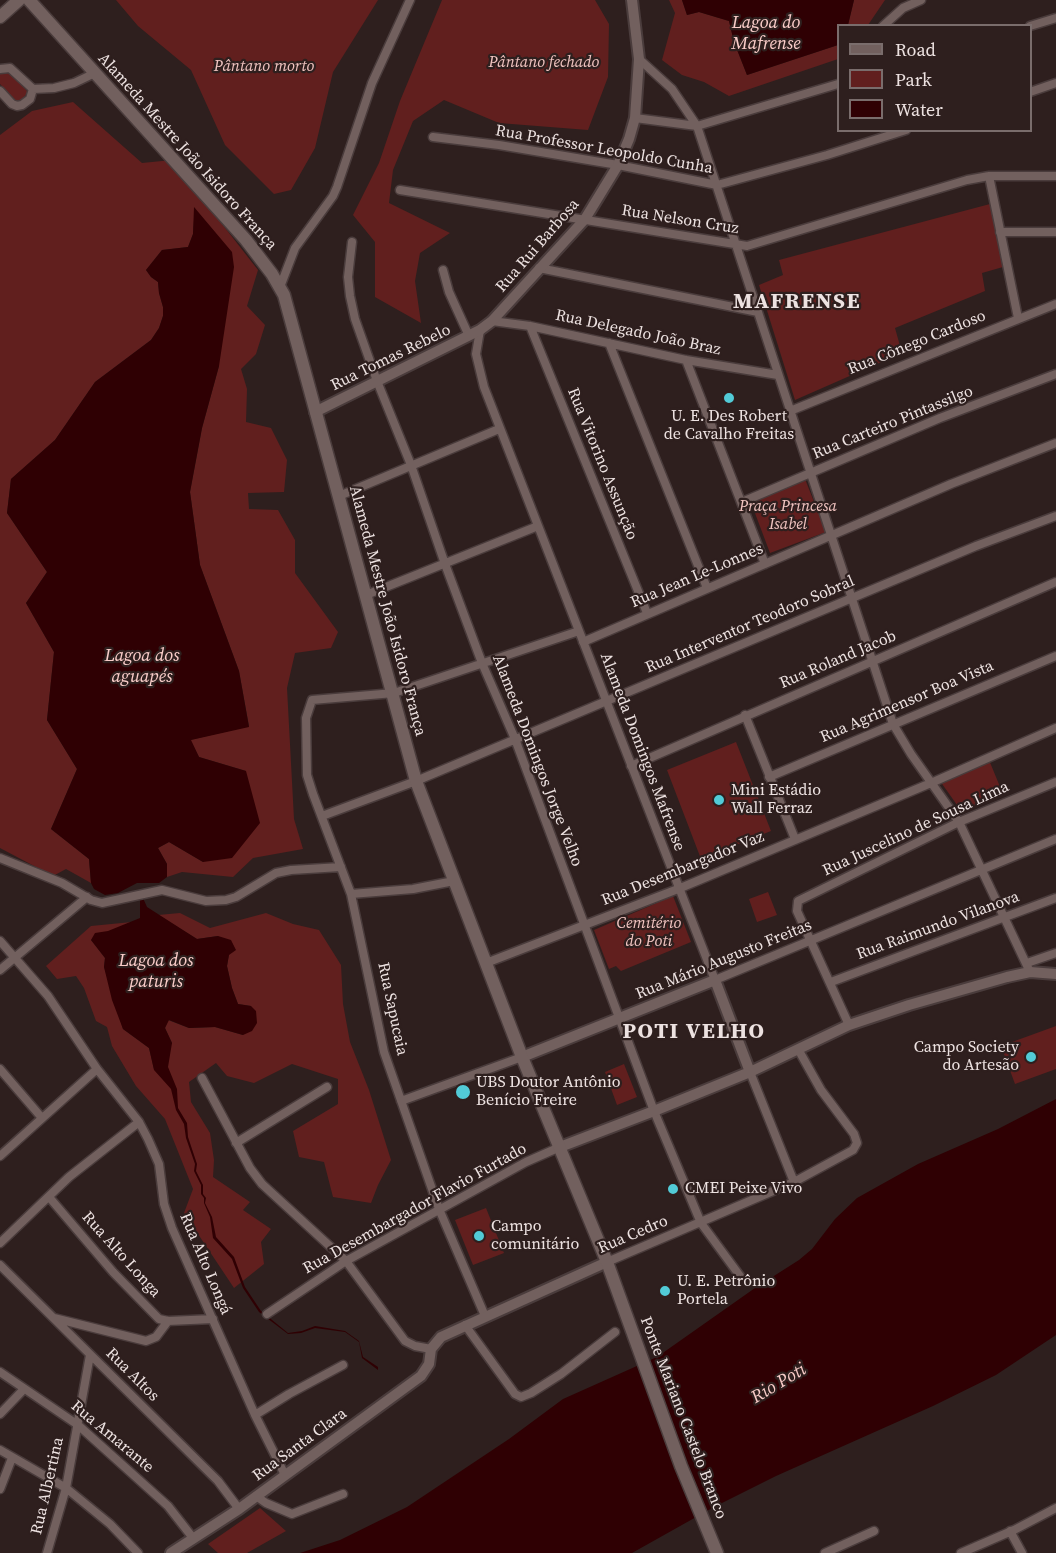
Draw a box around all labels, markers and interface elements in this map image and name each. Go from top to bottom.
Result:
water label: Lagoa do Mafrense [731,12,801,54]
legend [837,24,1032,132]
text: Road [895,37,936,62]
street label: Alameda Mestre João Isidoro França [93,50,281,254]
park label: Pântano fechado [489,53,599,73]
park label: Pântano morto [214,57,314,77]
text: Park [895,67,932,92]
text: Water [895,97,943,122]
street label: Rua Professor Leopoldo Cunha [494,121,714,179]
street label: Rua Rui Barbosa [492,195,584,297]
street label: Rua Nelson Cruz [620,201,740,239]
district label: MAFRENSE [733,289,861,315]
street label: Rua Delegado João Braz [554,306,722,360]
street label: Rua Cônego Cardoso [845,307,989,379]
street label: Rua Tomas Rebelo [328,321,454,395]
street label: Rua Carteiro Pintassilgo [810,382,976,464]
street label: Rua Vitorino Assunção [563,385,641,543]
marker: U. E. Des Robert de Cavalho Freitas [722,391,736,405]
place label: U. E. Des Robert de Cavalho Freitas [664,407,794,445]
street label: Alameda Mestre João Isidoro França [344,484,430,738]
park label: Praça Princesa Isabel [739,497,837,535]
street label: Rua Jean Le-Lonnes [628,539,766,613]
street label: Rua Interventor Teodoro Sobral [643,572,857,678]
street label: Rua Roland Jacob [777,627,899,693]
water label: Lagoa dos aguapés [104,645,180,688]
street label: Alameda Domingos Mafrense [595,650,689,854]
street label: Alameda Domingos Jorge Velho [488,652,586,870]
street label: Rua Agrimensor Boa Vista [817,657,997,747]
street label: Rua Juscelino de Sousa Lima [820,777,1012,881]
place label: Mini Estádio Wall Ferraz [731,781,821,819]
marker: Mini Estádio Wall Ferraz [712,793,726,807]
street label: Rua Desembargador Vaz [599,828,767,910]
street label: Rua Raimundo Vilanova [854,888,1022,964]
park label: Cemitério do Poti [617,914,681,952]
street label: Rua Mário Augusto Freitas [633,916,815,1004]
water label: Lagoa dos paturis [118,950,194,992]
street label: Rua Sapucaia [373,961,411,1057]
district label: POTI VELHO [622,1019,766,1045]
place label: Campo Society do Artesão [914,1038,1019,1076]
marker: Campo Society do Artesão [1024,1050,1038,1064]
place label: UBS Doutor Antônio Benício Freire [476,1073,621,1111]
marker: UBS Doutor Antônio Benício Freire [454,1083,472,1101]
street label: Rua Desembargador Flavio Furtado [300,1139,530,1279]
place label: CMEI Peixe Vivo [685,1179,802,1199]
marker: CMEI Peixe Vivo [666,1182,680,1196]
street label: Rua Alto Longa [78,1208,164,1302]
street label: Rua Alto Longá [175,1210,235,1318]
street label: Rua Cedro [595,1212,671,1258]
place label: Campo comunitário [491,1217,579,1255]
marker: Campo comunitário [472,1229,486,1243]
place label: U. E. Petrônio Portela [677,1272,775,1310]
marker: U. E. Petrônio Portela [658,1284,672,1298]
street label: Ponte Mariano Castelo Branco [635,1314,731,1522]
street label: Rua Altos [101,1344,163,1406]
water label: Rio Poti [748,1359,810,1409]
street label: Rua Amarante [67,1397,157,1477]
street label: Rua Santa Clara [249,1404,351,1486]
street label: Rua Albertina [27,1436,69,1536]

